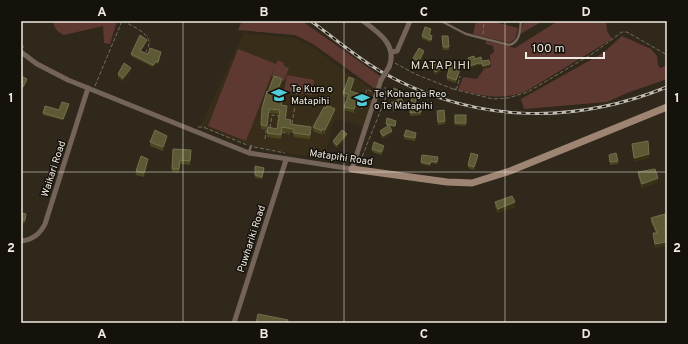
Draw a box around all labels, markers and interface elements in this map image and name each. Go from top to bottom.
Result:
text: A [97,5,107,21]
text: B [260,5,269,21]
text: C [420,5,428,21]
text: D [581,5,591,21]
scale bar [526,34,604,60]
text: 100 m [532,41,565,57]
district label: MATAPIHI [411,58,471,74]
place label: Te Kura o Matapihi [291,83,333,108]
school or university icon: Te Kura o Matapihi [270,86,288,104]
place label: Te Kohanga Reo o Te Matapihi [374,88,447,113]
text: 1 [8,91,14,107]
school or university icon: Te Kohanga Reo o Te Matapihi [353,91,371,109]
text: 1 [674,91,680,107]
street label: Waikari Road [39,139,69,199]
street label: Matapihi Road [309,147,373,169]
street label: Puwhariki Road [235,204,269,274]
text: 2 [7,241,15,257]
text: 2 [673,241,681,257]
text: A [97,327,107,343]
text: B [260,327,269,343]
text: C [420,327,428,343]
text: D [581,327,591,343]

